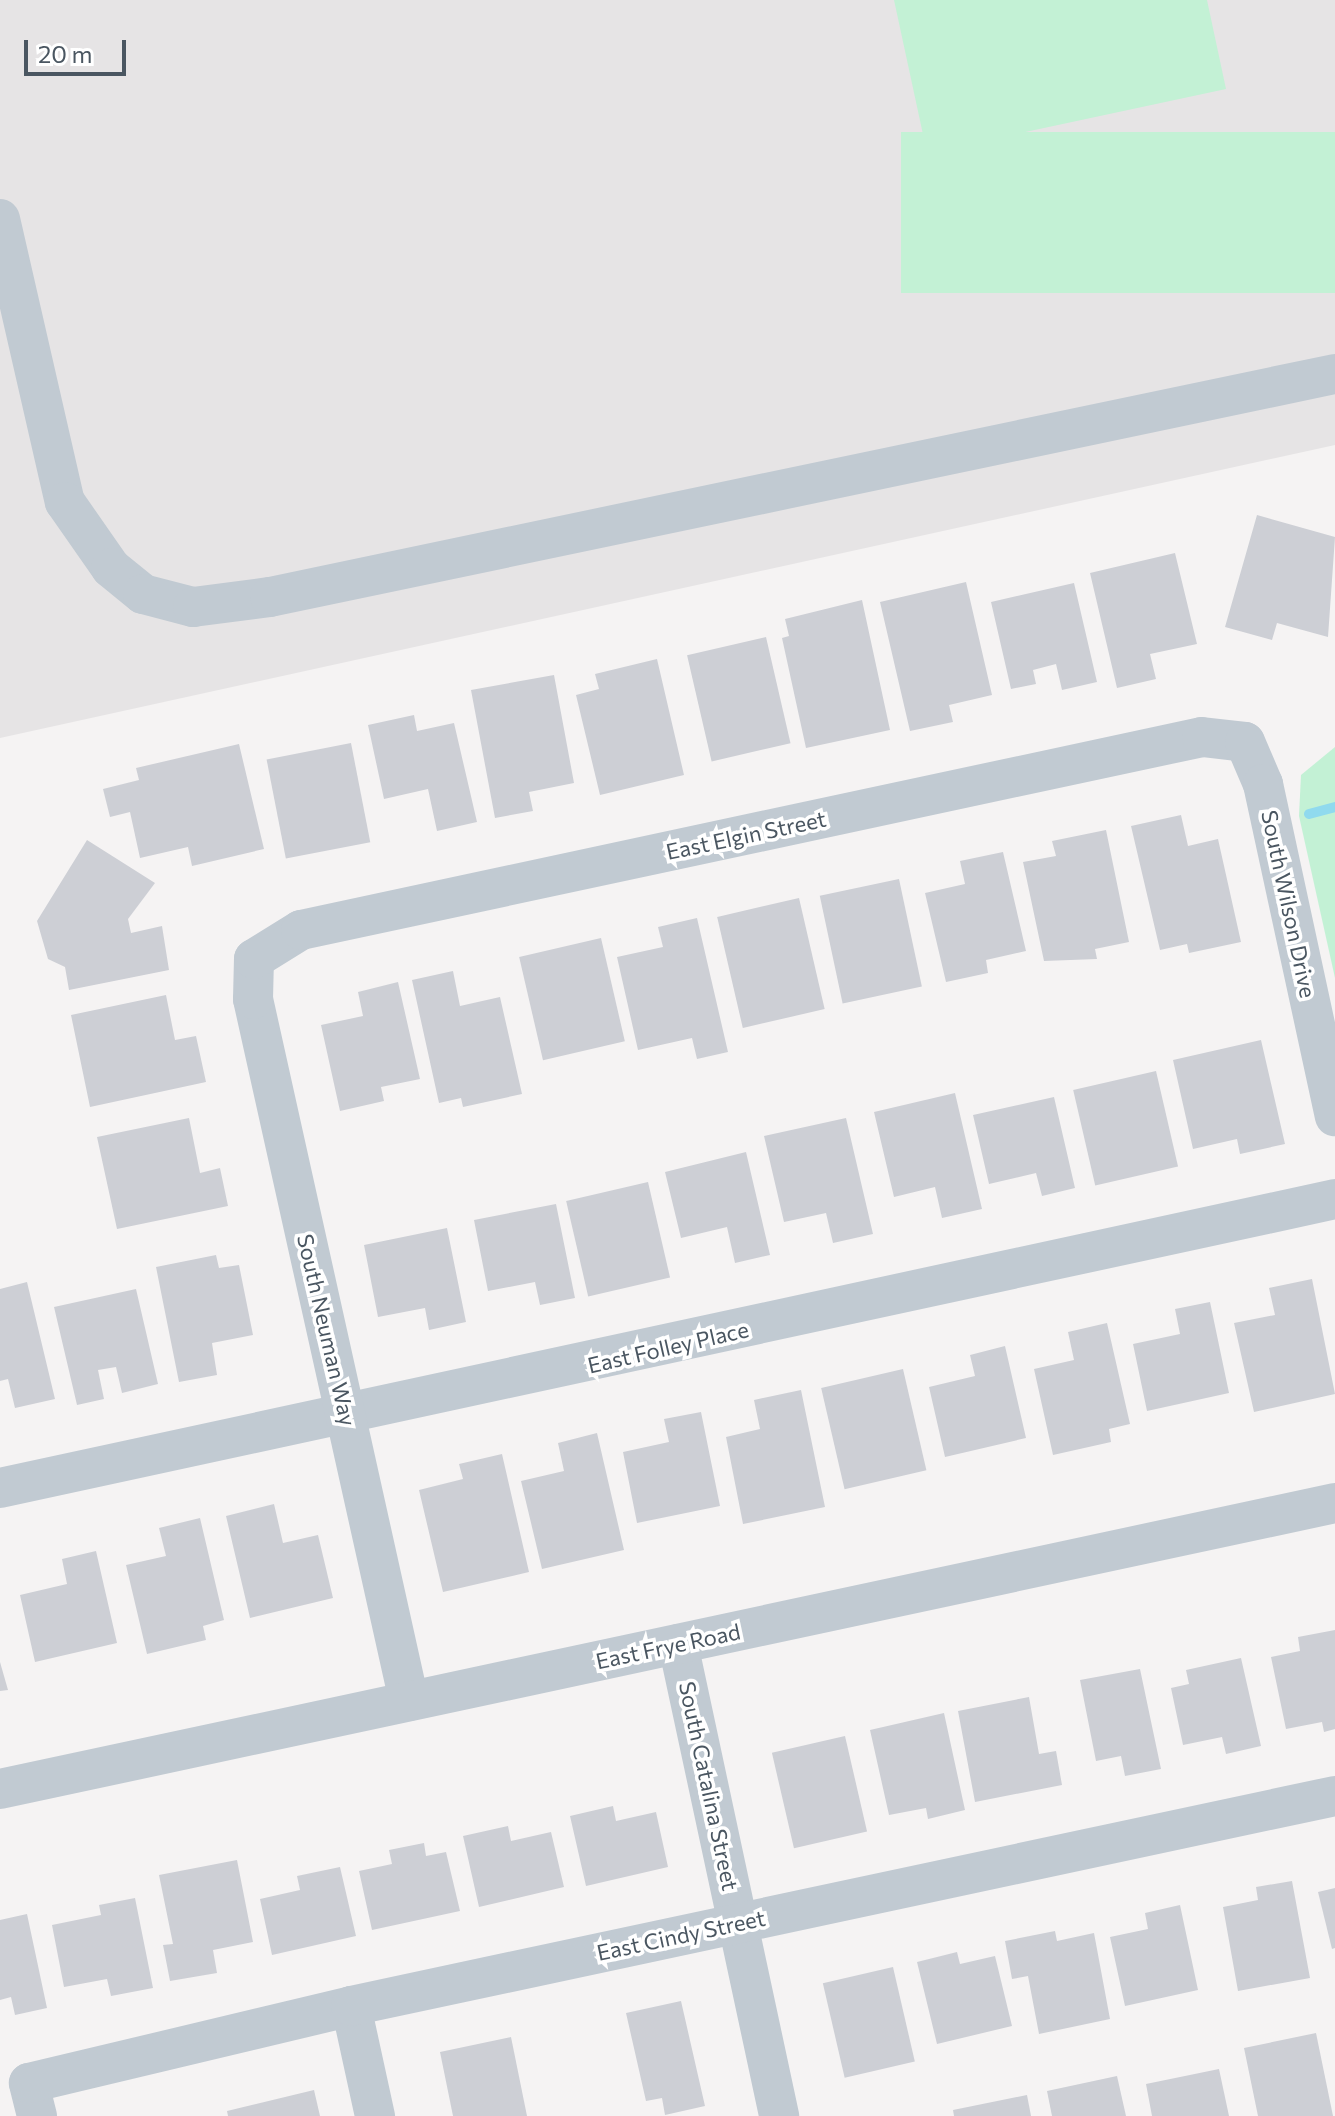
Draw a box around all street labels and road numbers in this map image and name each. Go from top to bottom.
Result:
street label: East Elgin Street [664,805,828,865]
street label: South Wilson Drive [1256,808,1322,1000]
street label: South Neuman Way [292,1231,362,1429]
street label: East Folley Place [585,1316,751,1378]
street label: East Frye Road [593,1618,743,1674]
street label: South Catalina Street [674,1679,744,1893]
street label: East Cindy Street [594,1904,768,1966]

